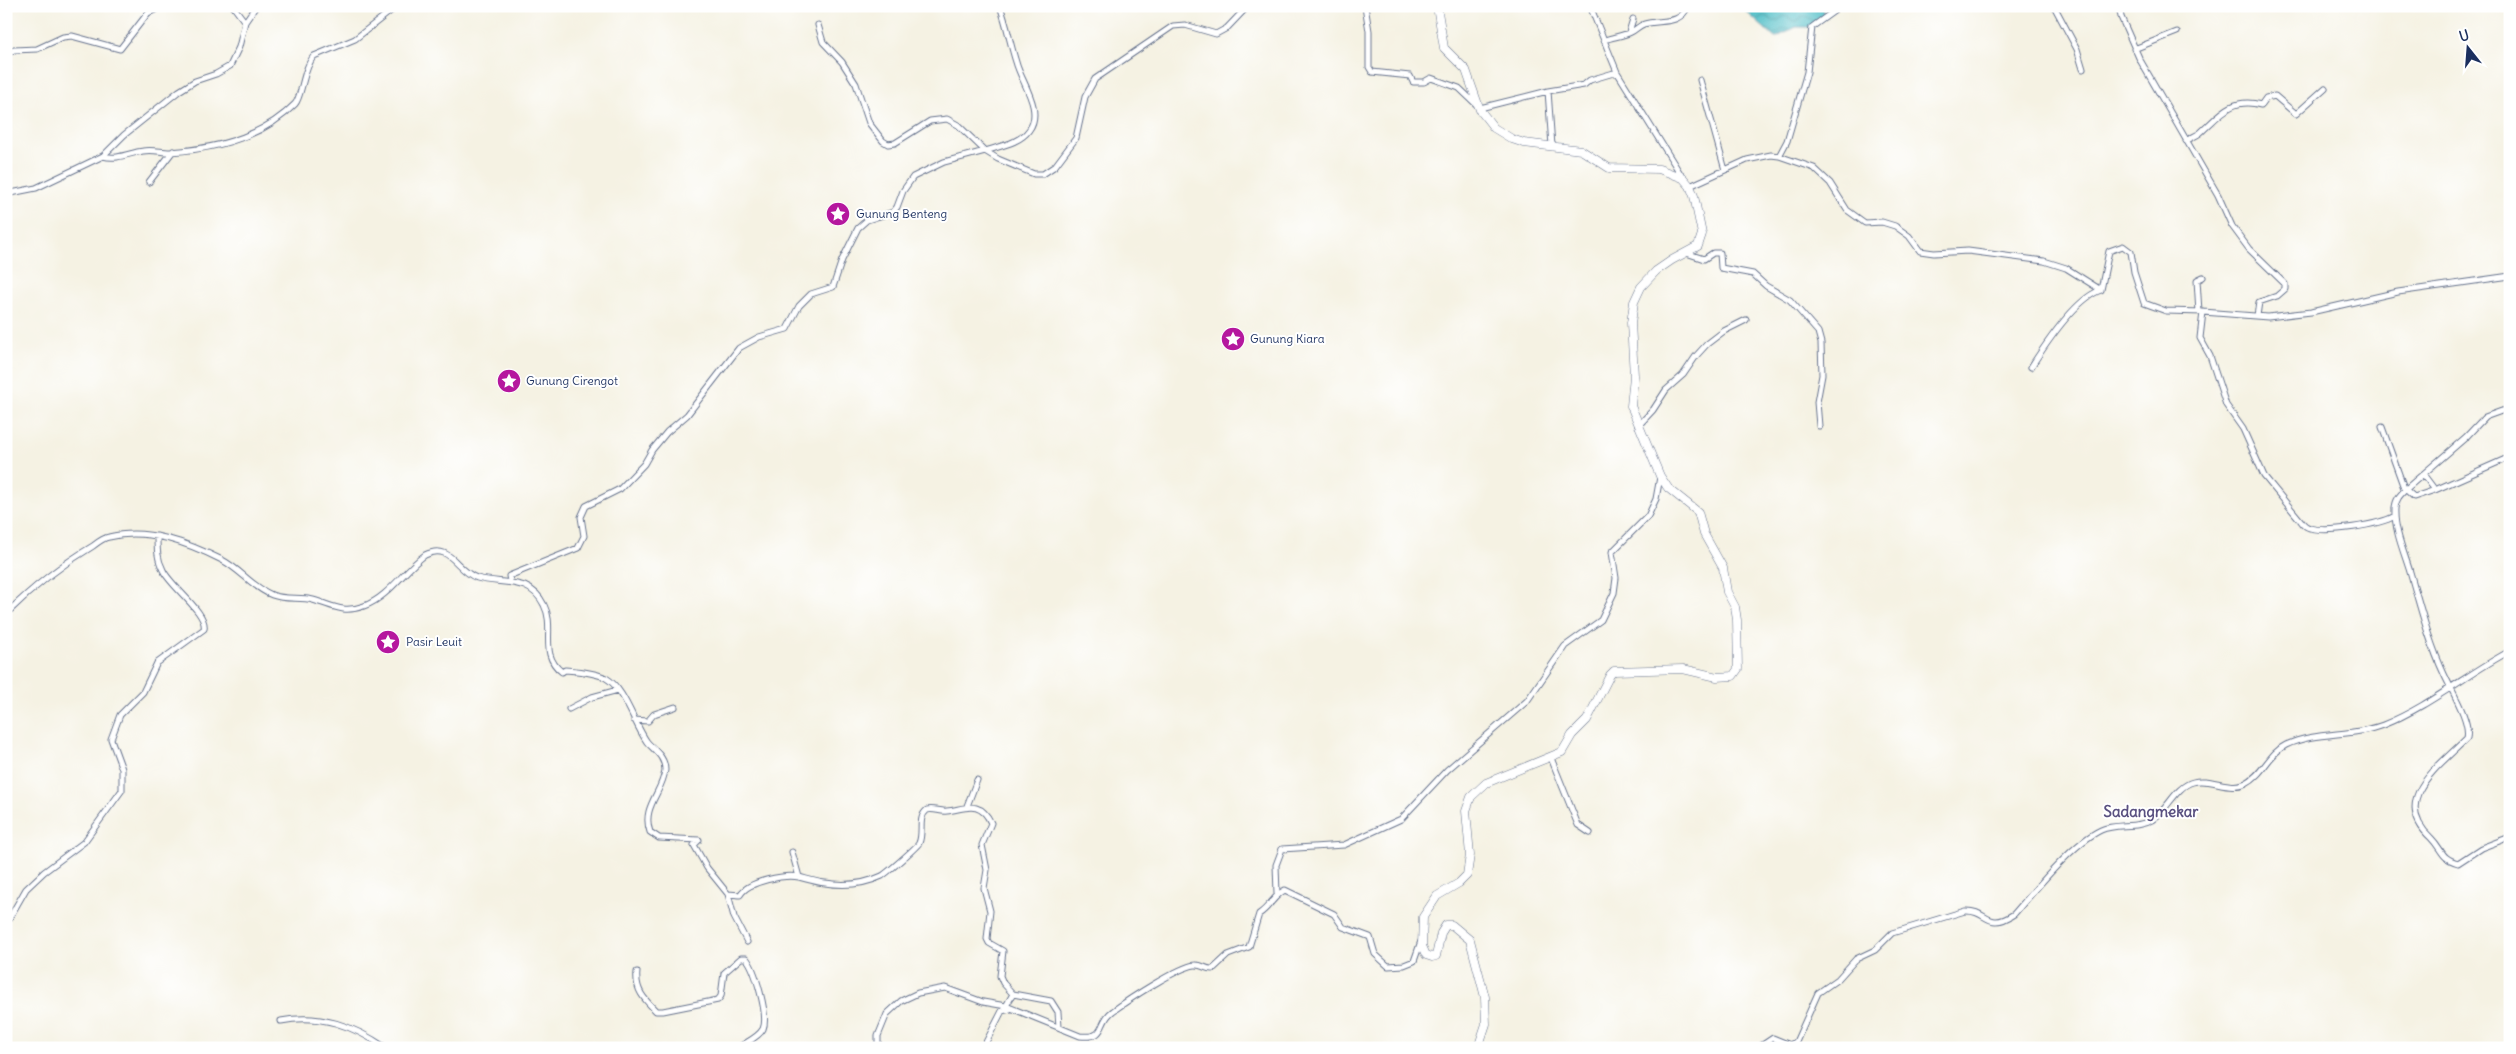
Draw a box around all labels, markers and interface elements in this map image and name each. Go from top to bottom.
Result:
north arrow [2444,22,2494,72]
text: U [2457,26,2471,46]
place icon: Gunung Benteng [825,201,851,227]
place label: Gunung Benteng [856,206,947,221]
place icon: Gunung Kiara [1220,326,1246,352]
place label: Gunung Kiara [1250,331,1325,346]
place icon: Gunung Cirengot [496,368,522,394]
place label: Gunung Cirengot [526,373,618,388]
place icon: Pasir Leuit [375,629,401,655]
place label: Pasir Leuit [406,634,462,649]
district label: Sadangmekar [2104,802,2199,822]

